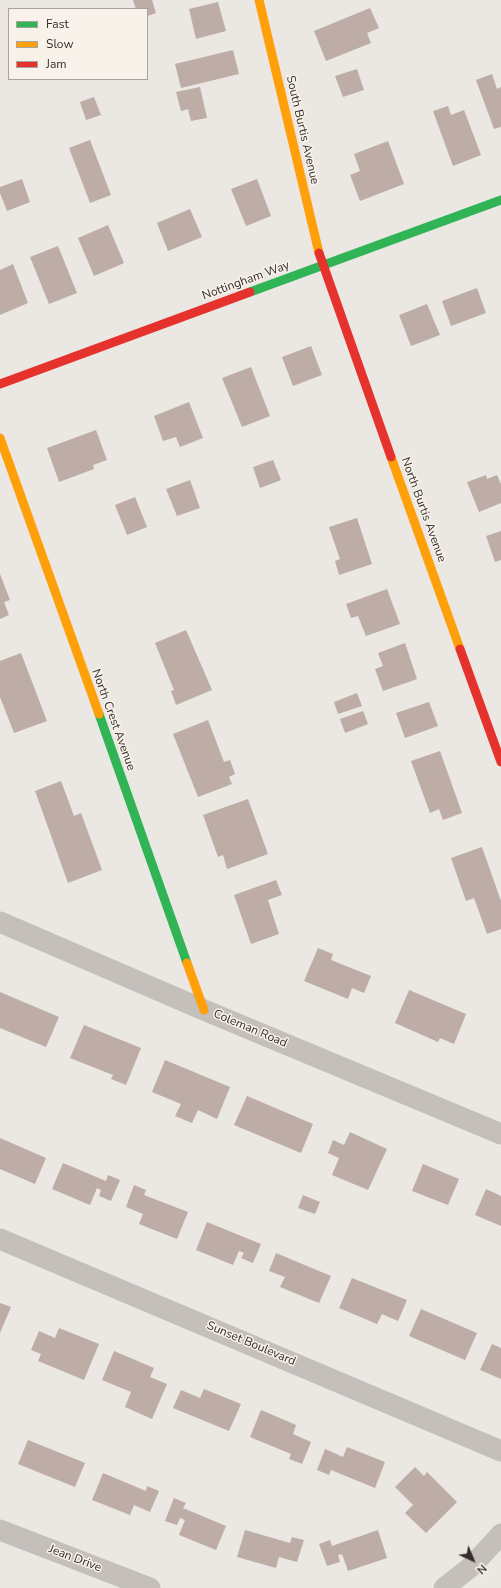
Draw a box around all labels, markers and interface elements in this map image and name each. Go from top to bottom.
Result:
legend [8,8,148,80]
text: Fast [46,16,69,32]
text: Slow [46,36,74,52]
text: Jam [46,56,67,72]
street label: South Burtis Avenue [282,74,322,186]
street label: Nottingham Way [200,259,292,303]
street label: North Burtis Avenue [397,456,449,564]
street label: North Crest Avenue [88,667,138,773]
street label: Coleman Road [211,1007,289,1051]
street label: Sunset Boulevard [204,1319,298,1369]
north arrow [453,1540,493,1580]
street label: Jean Drive [47,1542,103,1576]
text: N [474,1561,490,1577]

